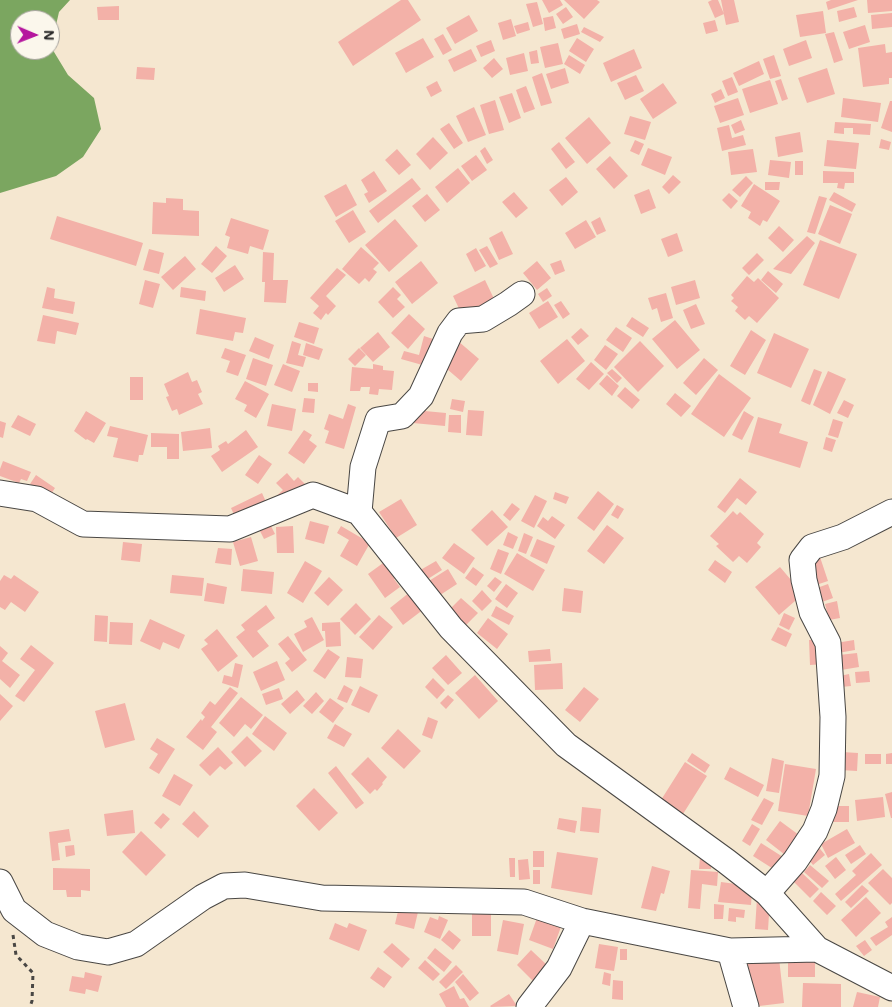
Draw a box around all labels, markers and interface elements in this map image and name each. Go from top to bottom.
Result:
north arrow [10,10,60,60]
text: N [40,30,59,41]

